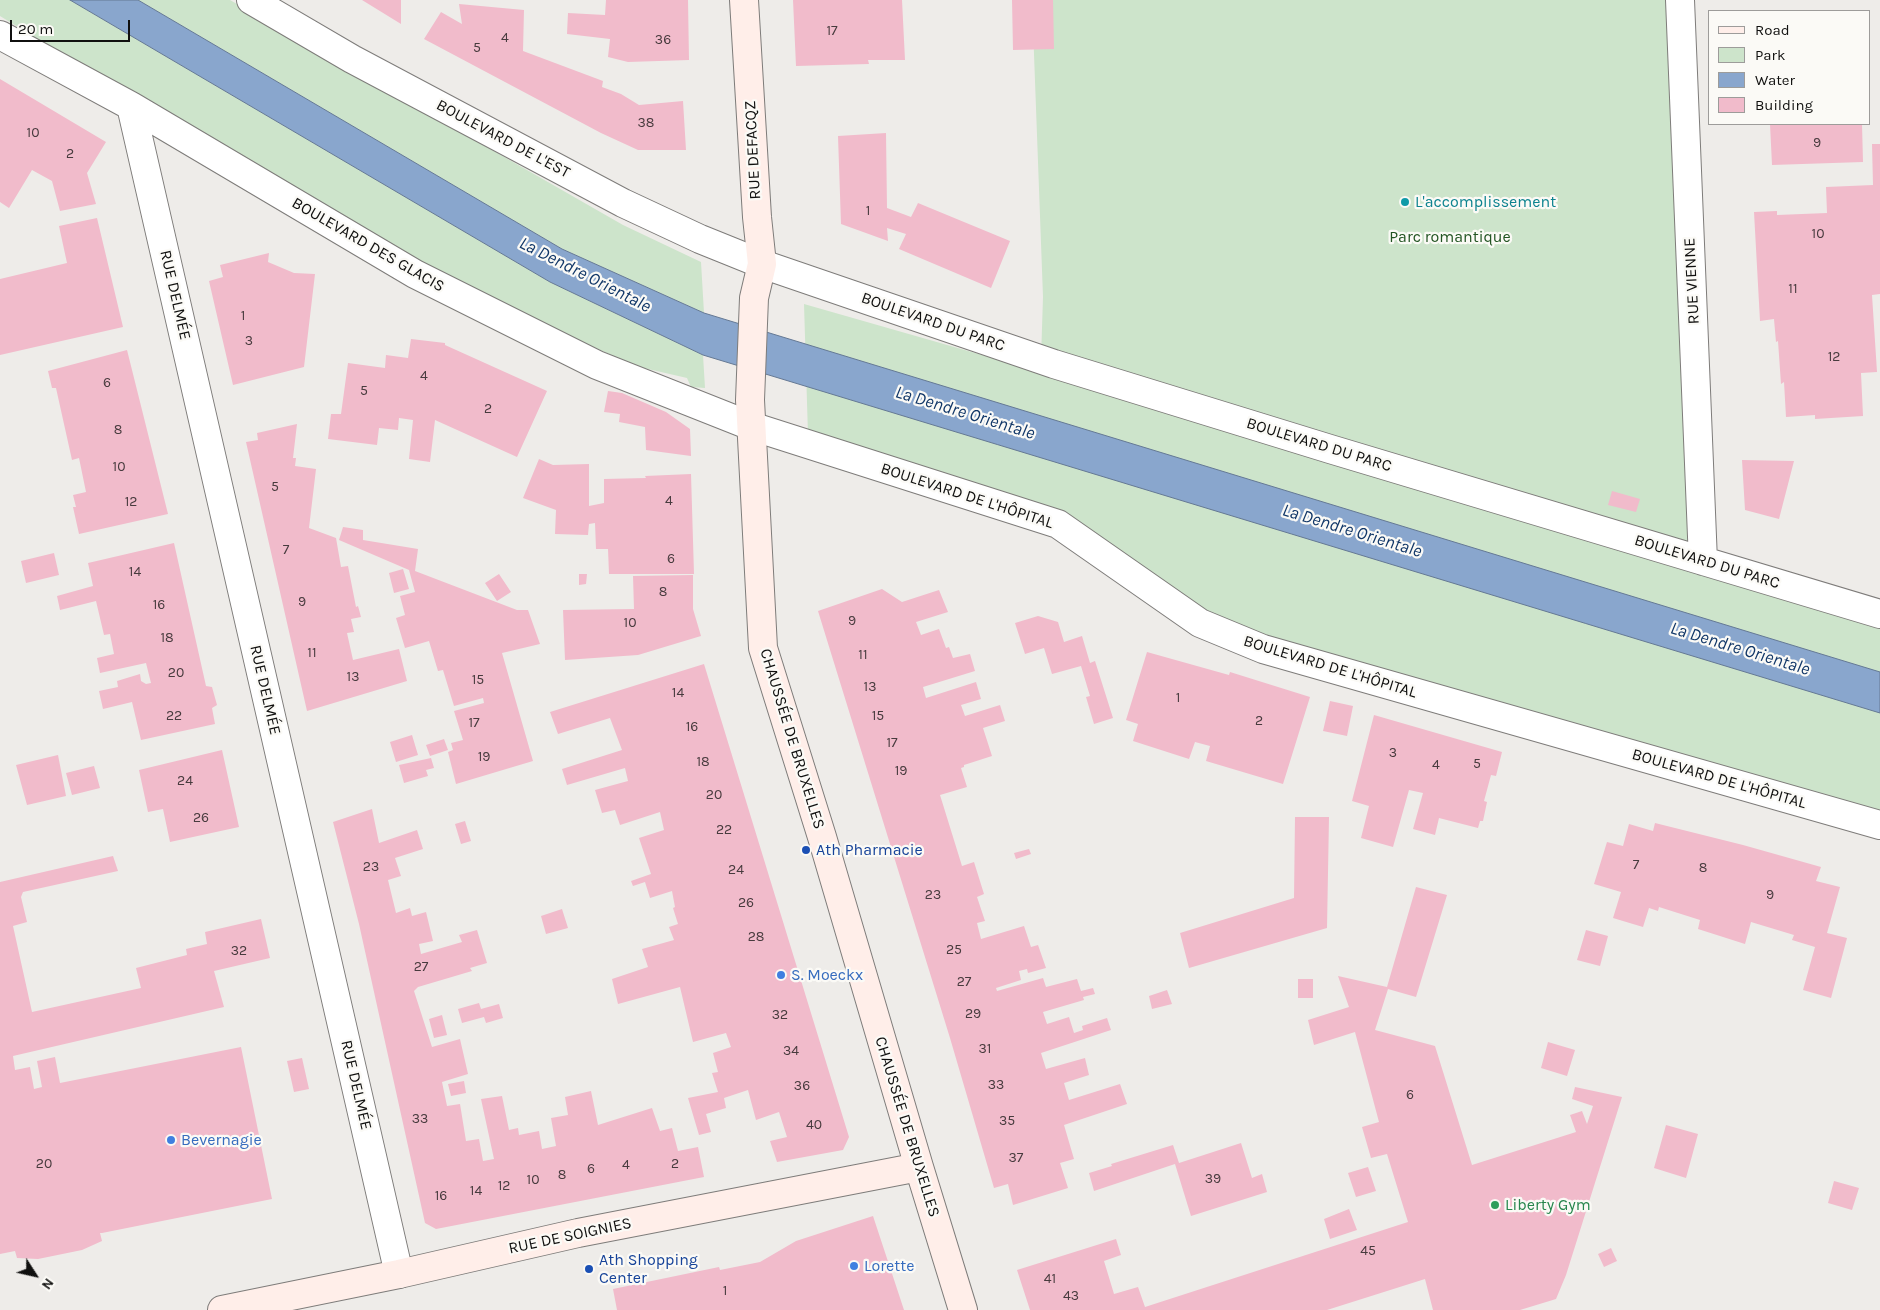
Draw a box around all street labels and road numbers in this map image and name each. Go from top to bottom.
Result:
street label: BOULEVARD DE L'EST [433,96,573,182]
street label: RUE DEFACQZ [741,100,765,200]
street label: BOULEVARD DES GLACIS [288,193,448,297]
street label: RUE VIENNE [1680,237,1704,325]
street label: RUE DELMÉE [155,248,195,342]
street label: BOULEVARD DU PARC [859,288,1007,356]
street label: BOULEVARD DU PARC [1244,414,1394,476]
street label: BOULEVARD DE L'HÔPITAL [878,459,1056,533]
street label: BOULEVARD DU PARC [1632,531,1782,593]
street label: BOULEVARD DE L'HÔPITAL [1241,631,1419,703]
street label: RUE DELMÉE [245,643,285,737]
street label: CHAUSSÉE DE BRUXELLES [755,646,829,832]
street label: BOULEVARD DE L'HÔPITAL [1630,745,1808,813]
street label: CHAUSSÉE DE BRUXELLES [870,1034,944,1220]
street label: RUE DELMÉE [336,1038,376,1132]
street label: RUE DE SOIGNIES [507,1214,633,1258]

